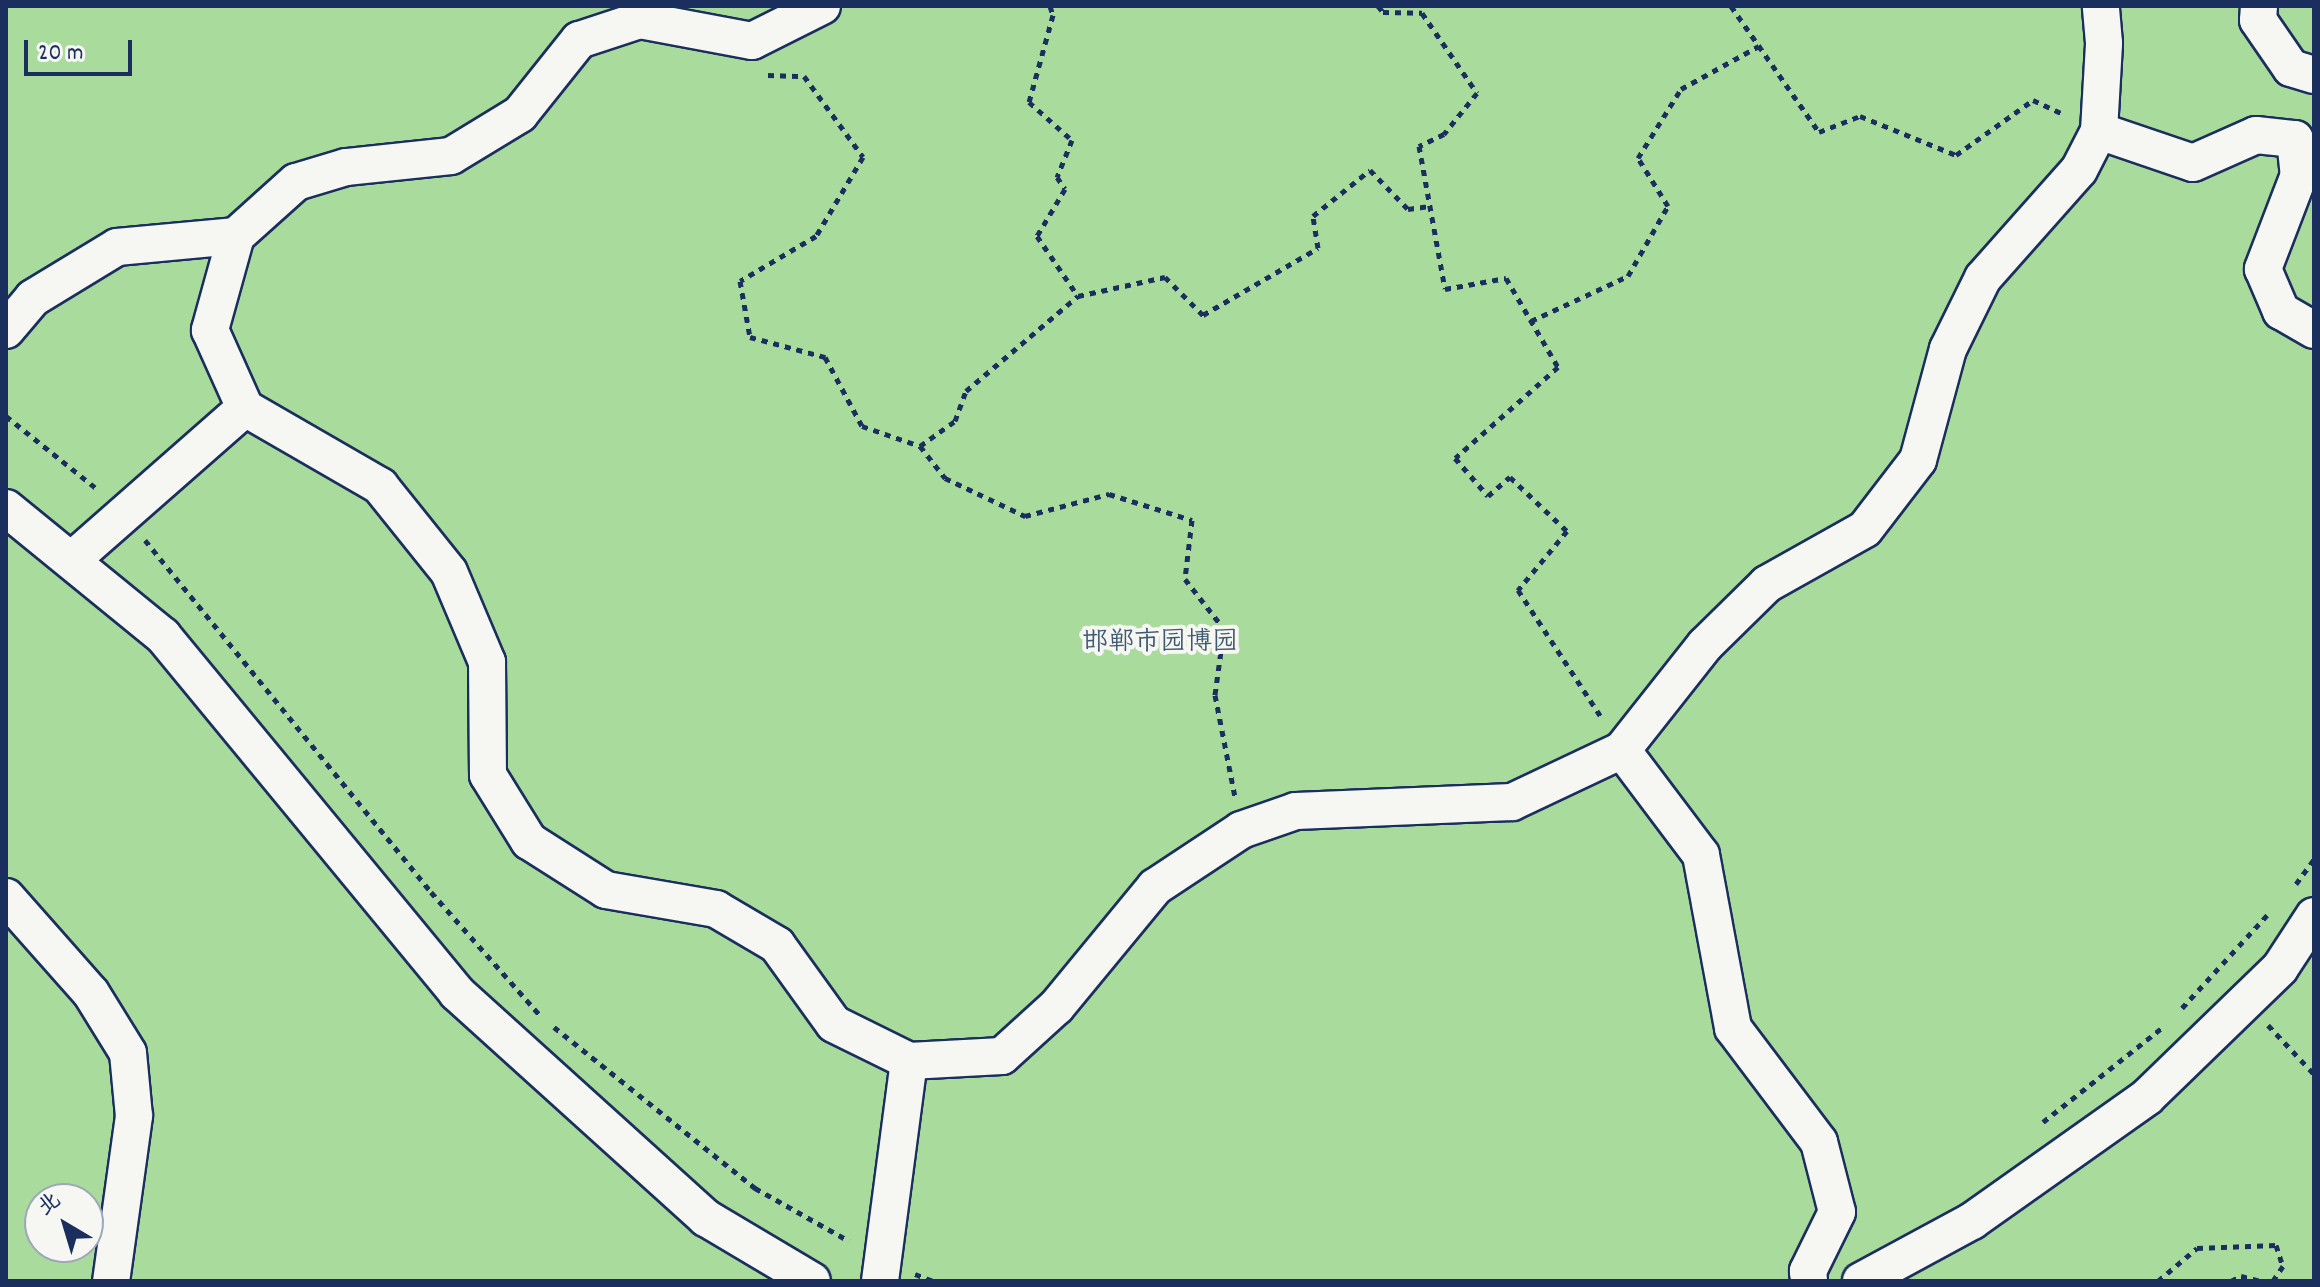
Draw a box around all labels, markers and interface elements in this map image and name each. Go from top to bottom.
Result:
scale bar [28,24,136,74]
text: 20 m [38,37,84,71]
park label: 邯郸市园博园 [1082,628,1238,660]
north arrow [24,1183,104,1263]
text: 北 [32,1186,68,1224]

